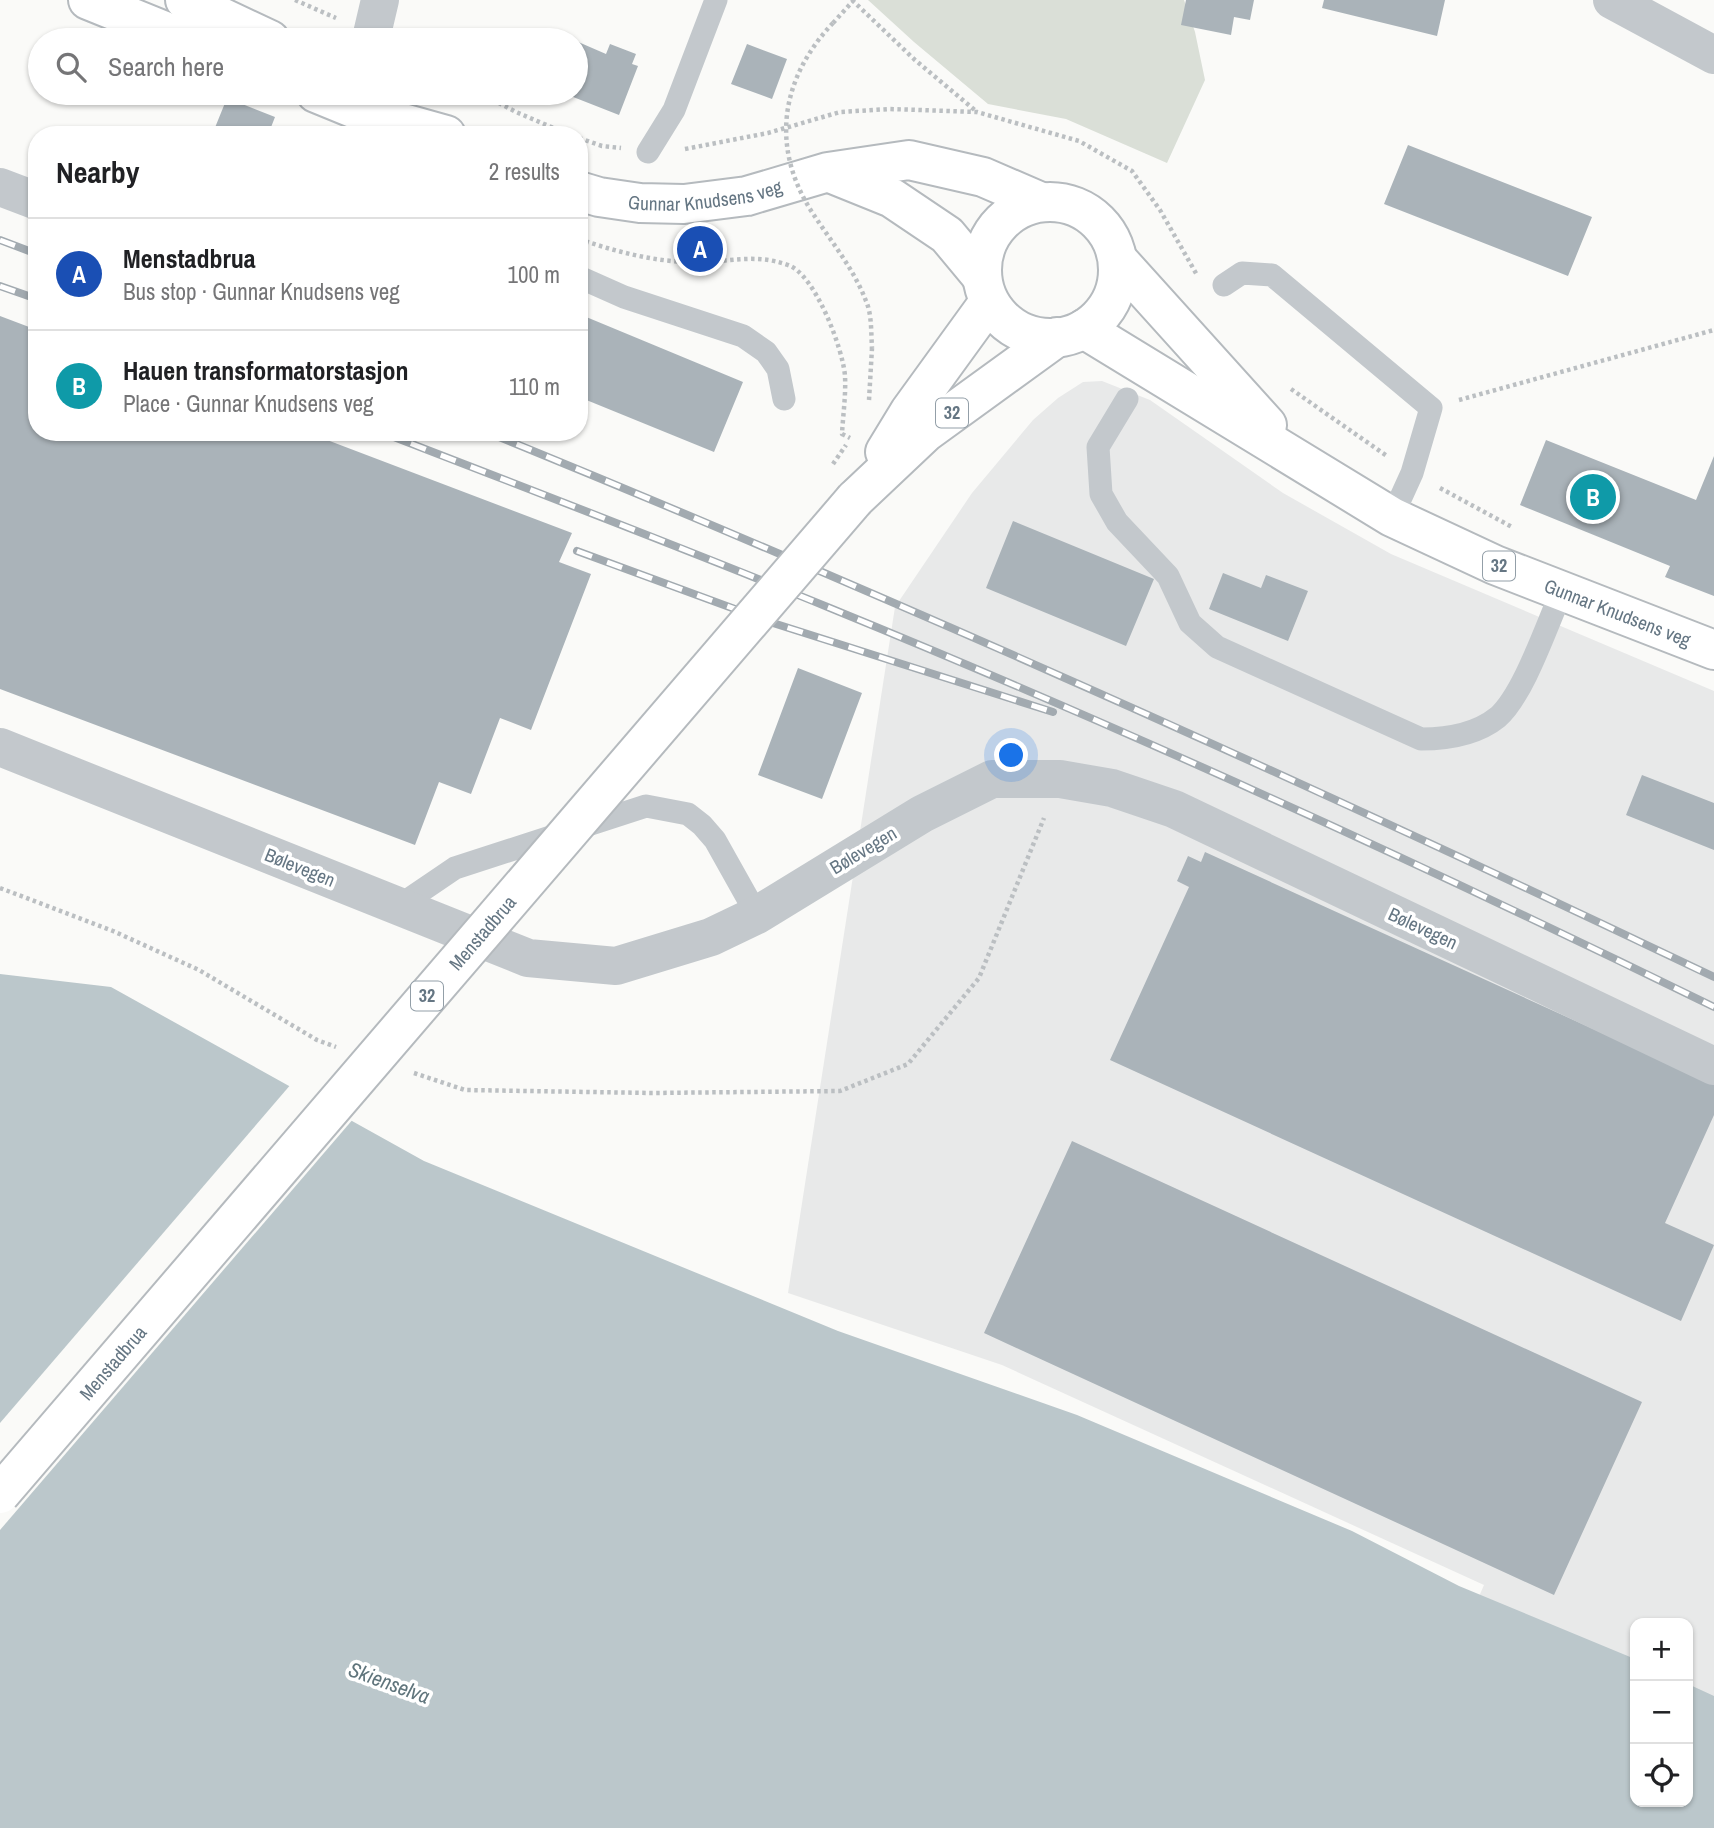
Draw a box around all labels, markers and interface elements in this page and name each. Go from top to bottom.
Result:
search box [28,28,588,105]
icon: search [52,48,90,86]
text: Search here [108,49,224,84]
text: Nearby [56,152,139,192]
text: 2 results [489,156,560,187]
street label: Gunnar Knudsens veg [626,173,785,217]
pin: A [677,223,723,275]
text: Menstadbrua [123,241,256,276]
text: A [72,259,86,290]
text: 100 m [508,259,560,290]
text: Bus stop · Gunnar Knudsens veg [123,276,400,307]
text: Hauen transformatorstasjon [123,353,409,388]
text: B [72,371,86,402]
text: 110 m [509,371,560,402]
text: Place · Gunnar Knudsens veg [123,388,374,419]
road number: 32 [936,398,968,428]
pin: B [1570,471,1616,523]
road number: 32 [1483,552,1515,580]
street label: Gunnar Knudsens veg [1541,572,1695,653]
your location [994,738,1028,772]
street label: Bølevegen [825,820,901,880]
street label: Bølevegen [261,841,339,893]
street label: Menstadbrua [443,890,522,976]
street label: Bølevegen [1384,901,1462,955]
road number: 32 [411,981,443,1010]
street label: Menstadbrua [73,1320,152,1406]
map controls [1630,1618,1693,1807]
button: + [1630,1618,1693,1681]
water label: Skienselva [345,1654,434,1711]
button: − [1630,1681,1693,1744]
button: locate [1630,1744,1693,1807]

